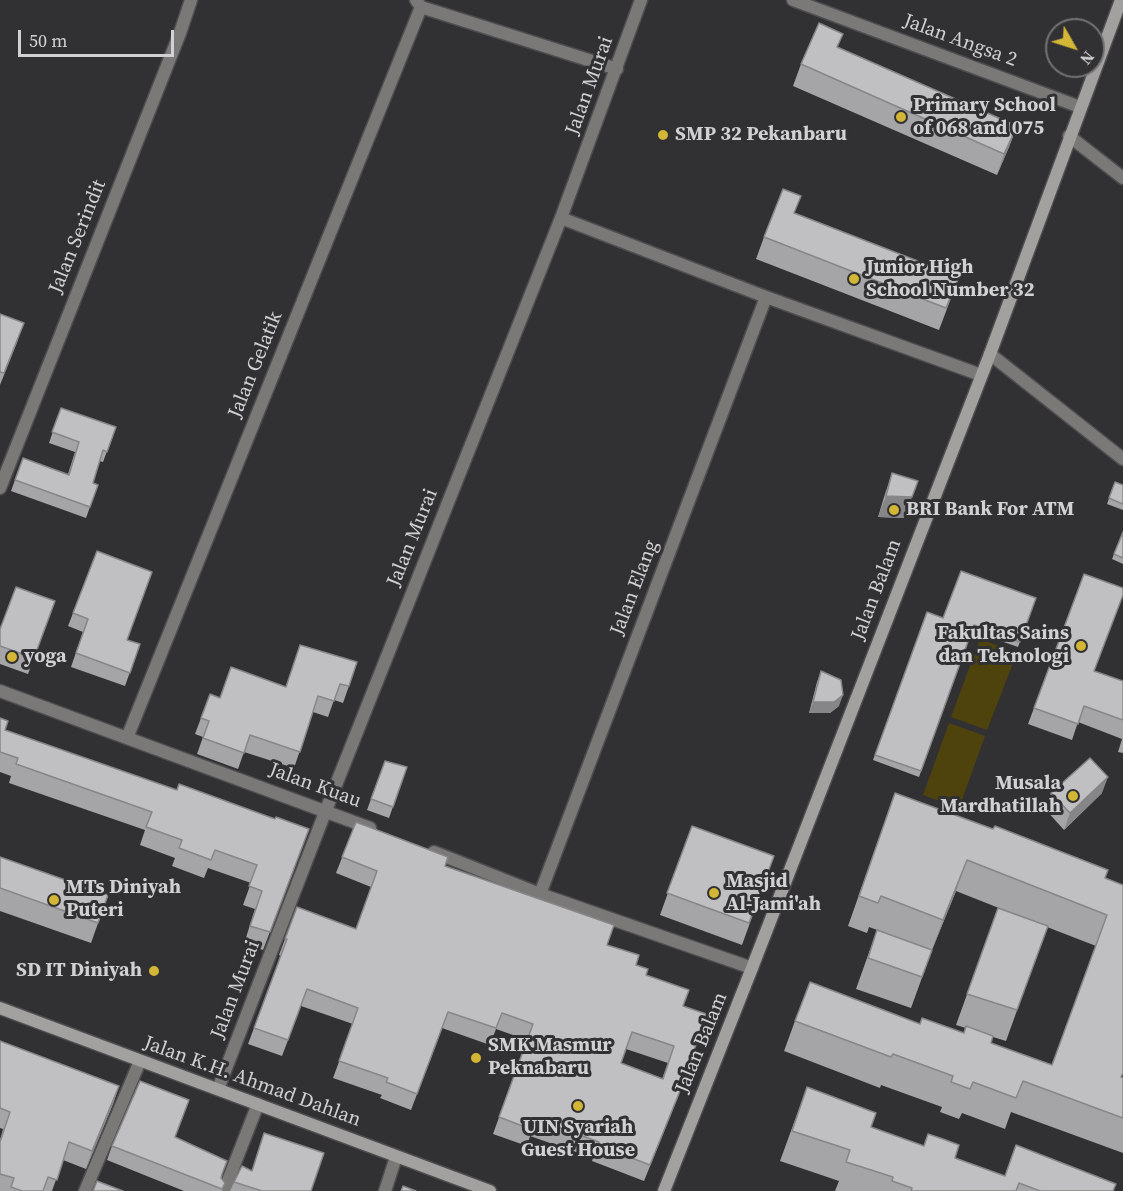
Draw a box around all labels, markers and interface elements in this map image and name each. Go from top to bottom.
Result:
street label: Jalan Angsa 2 [900,9,1020,73]
scale bar [21,18,177,56]
north arrow [1045,18,1105,78]
text: 50 m [29,28,67,53]
street label: Jalan Murai [561,33,619,139]
text: N [1075,47,1100,70]
place label: Primary School of 068 and 075 [913,94,1056,141]
marker: Primary School of 068 and 075 [894,110,908,124]
place label: SMP 32 Pekanbaru [675,123,847,147]
marker: SMP 32 Pekanbaru [656,128,670,142]
street label: Jalan Serindit [44,177,112,297]
place label: Junior High School Number 32 [866,256,1035,303]
marker: Junior High School Number 32 [847,272,861,286]
street label: Jalan Gelatik [224,308,288,422]
street label: Jalan Murai [383,486,443,590]
place label: BRI Bank For ATM [906,498,1074,522]
marker: BRI Bank For ATM [887,503,901,517]
street label: Jalan Balam [847,536,907,644]
street label: Jalan Elang [606,537,664,639]
place label: Fakultas Sains dan Teknologi [937,622,1069,669]
marker: Fakultas Sains dan Teknologi [1074,639,1088,653]
place label: yoga [24,645,67,669]
marker: yoga [5,650,19,664]
street label: Jalan Kuau [266,758,364,814]
place label: Musala Mardhatillah [940,772,1061,819]
marker: Musala Mardhatillah [1066,789,1080,803]
place label: Masjid Al-Jami'ah [726,870,821,917]
place label: MTs Diniyah Puteri [66,876,181,923]
marker: Masjid Al-Jami'ah [707,886,721,900]
marker: MTs Diniyah Puteri [47,893,61,907]
street label: Jalan Murai [206,937,266,1043]
place label: SD IT Diniyah [16,959,142,983]
marker: SD IT Diniyah [147,964,161,978]
street label: Jalan Balam [671,989,733,1097]
street label: Jalan K.H. Ahmad Dahlan [140,1031,364,1133]
place label: SMK Masmur Peknabaru [488,1034,612,1081]
marker: SMK Masmur Peknabaru [469,1051,483,1065]
marker: UIN Syariah Guest House [571,1099,585,1113]
place label: UIN Syariah Guest House [521,1116,635,1163]

